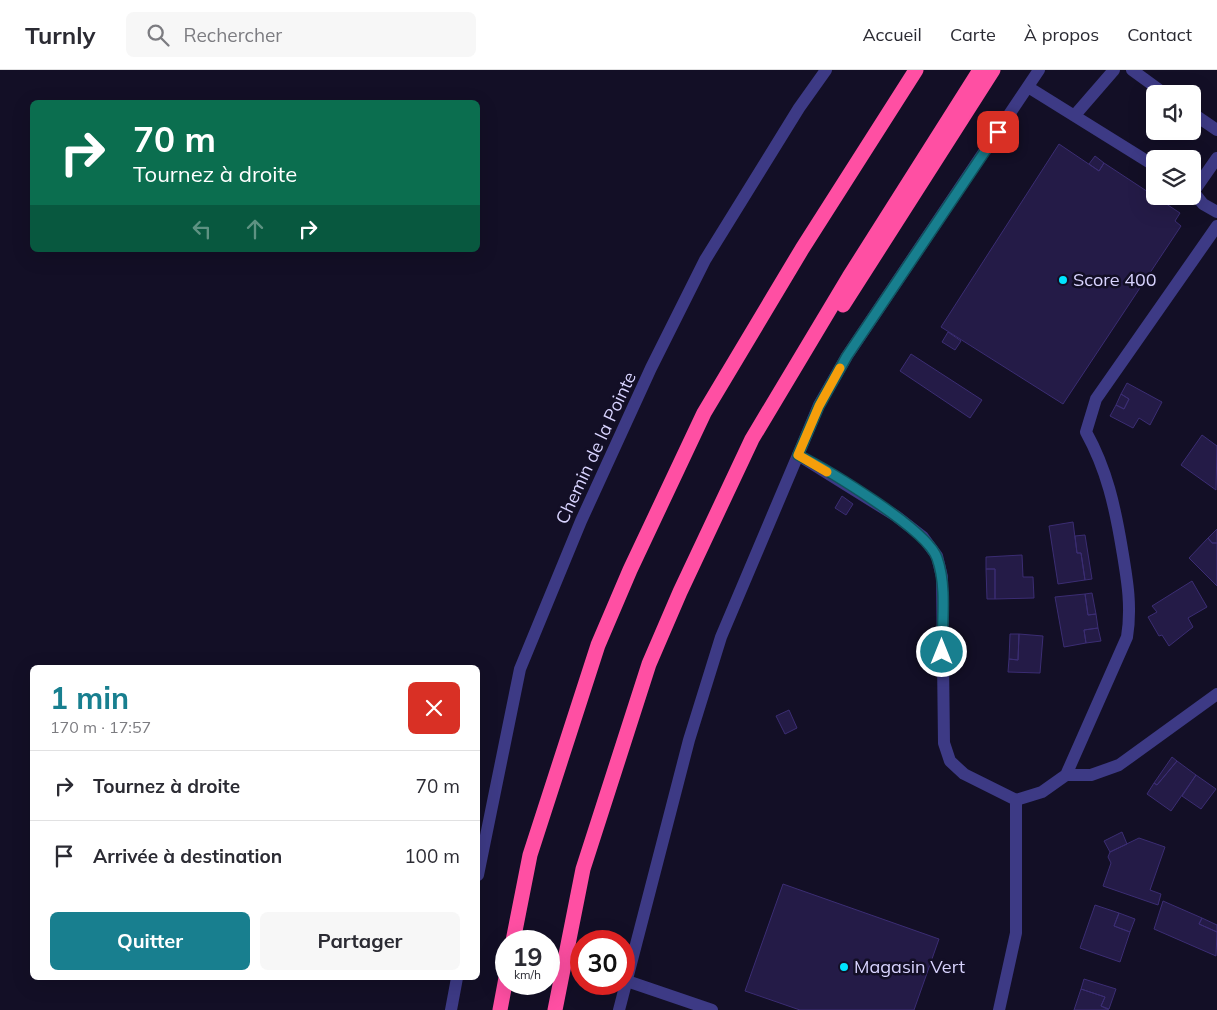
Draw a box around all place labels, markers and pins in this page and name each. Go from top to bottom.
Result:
pin [977,111,1019,153]
place label: Score 400 [1073,268,1157,291]
marker: Score 400 [1057,274,1069,286]
place label: Magasin Vert [854,955,965,978]
marker: Magasin Vert [838,961,850,973]

